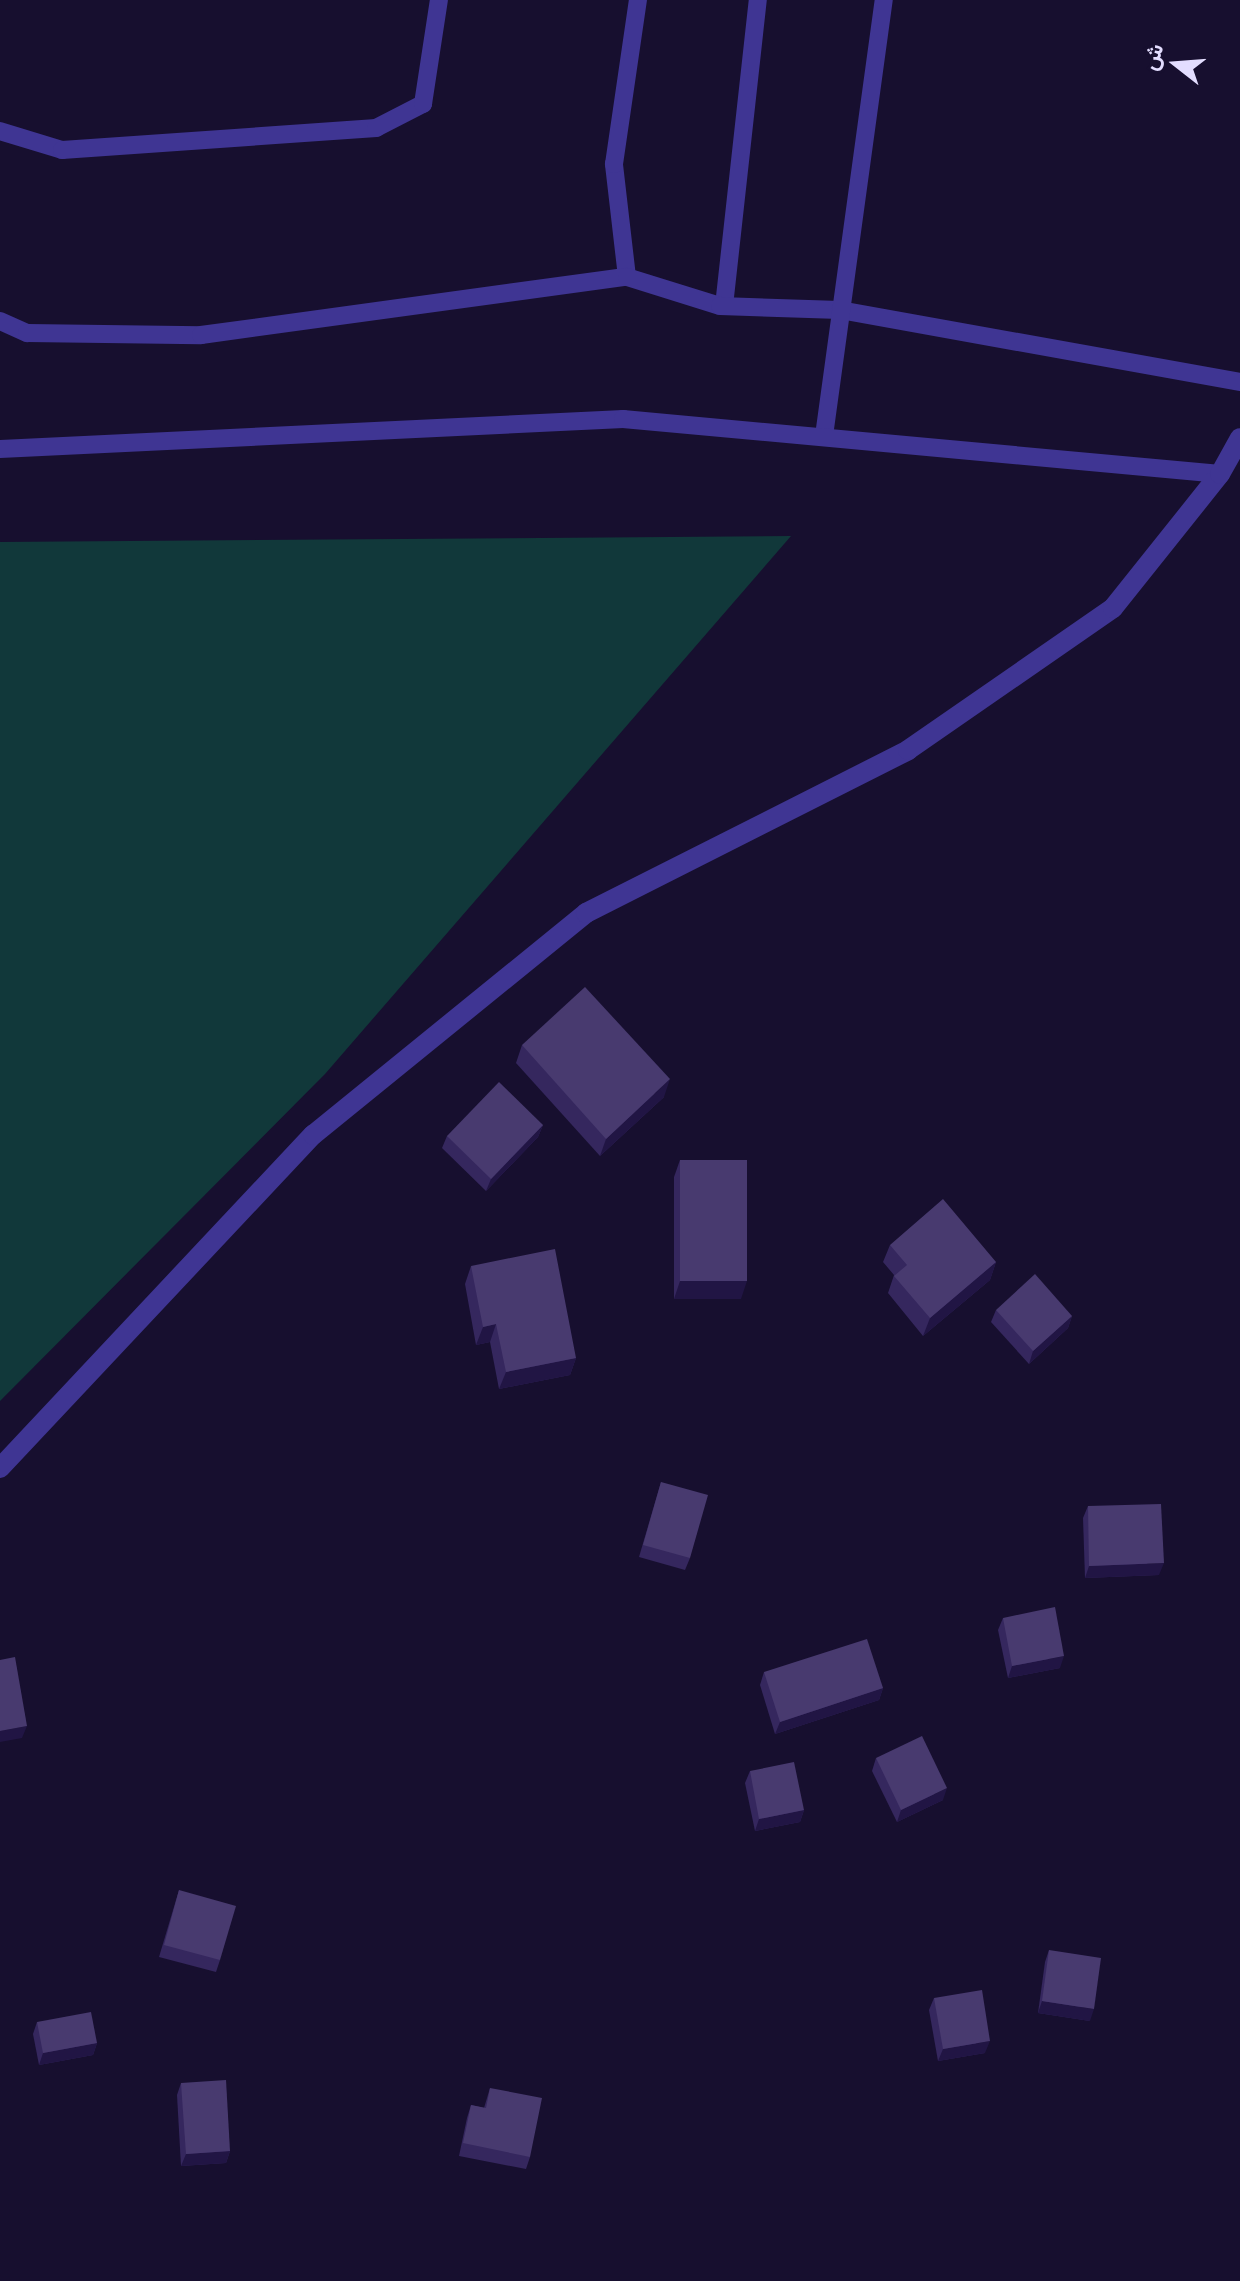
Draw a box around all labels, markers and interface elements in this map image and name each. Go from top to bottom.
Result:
north arrow [1136,24,1216,104]
text: ش [1137,41,1168,73]

